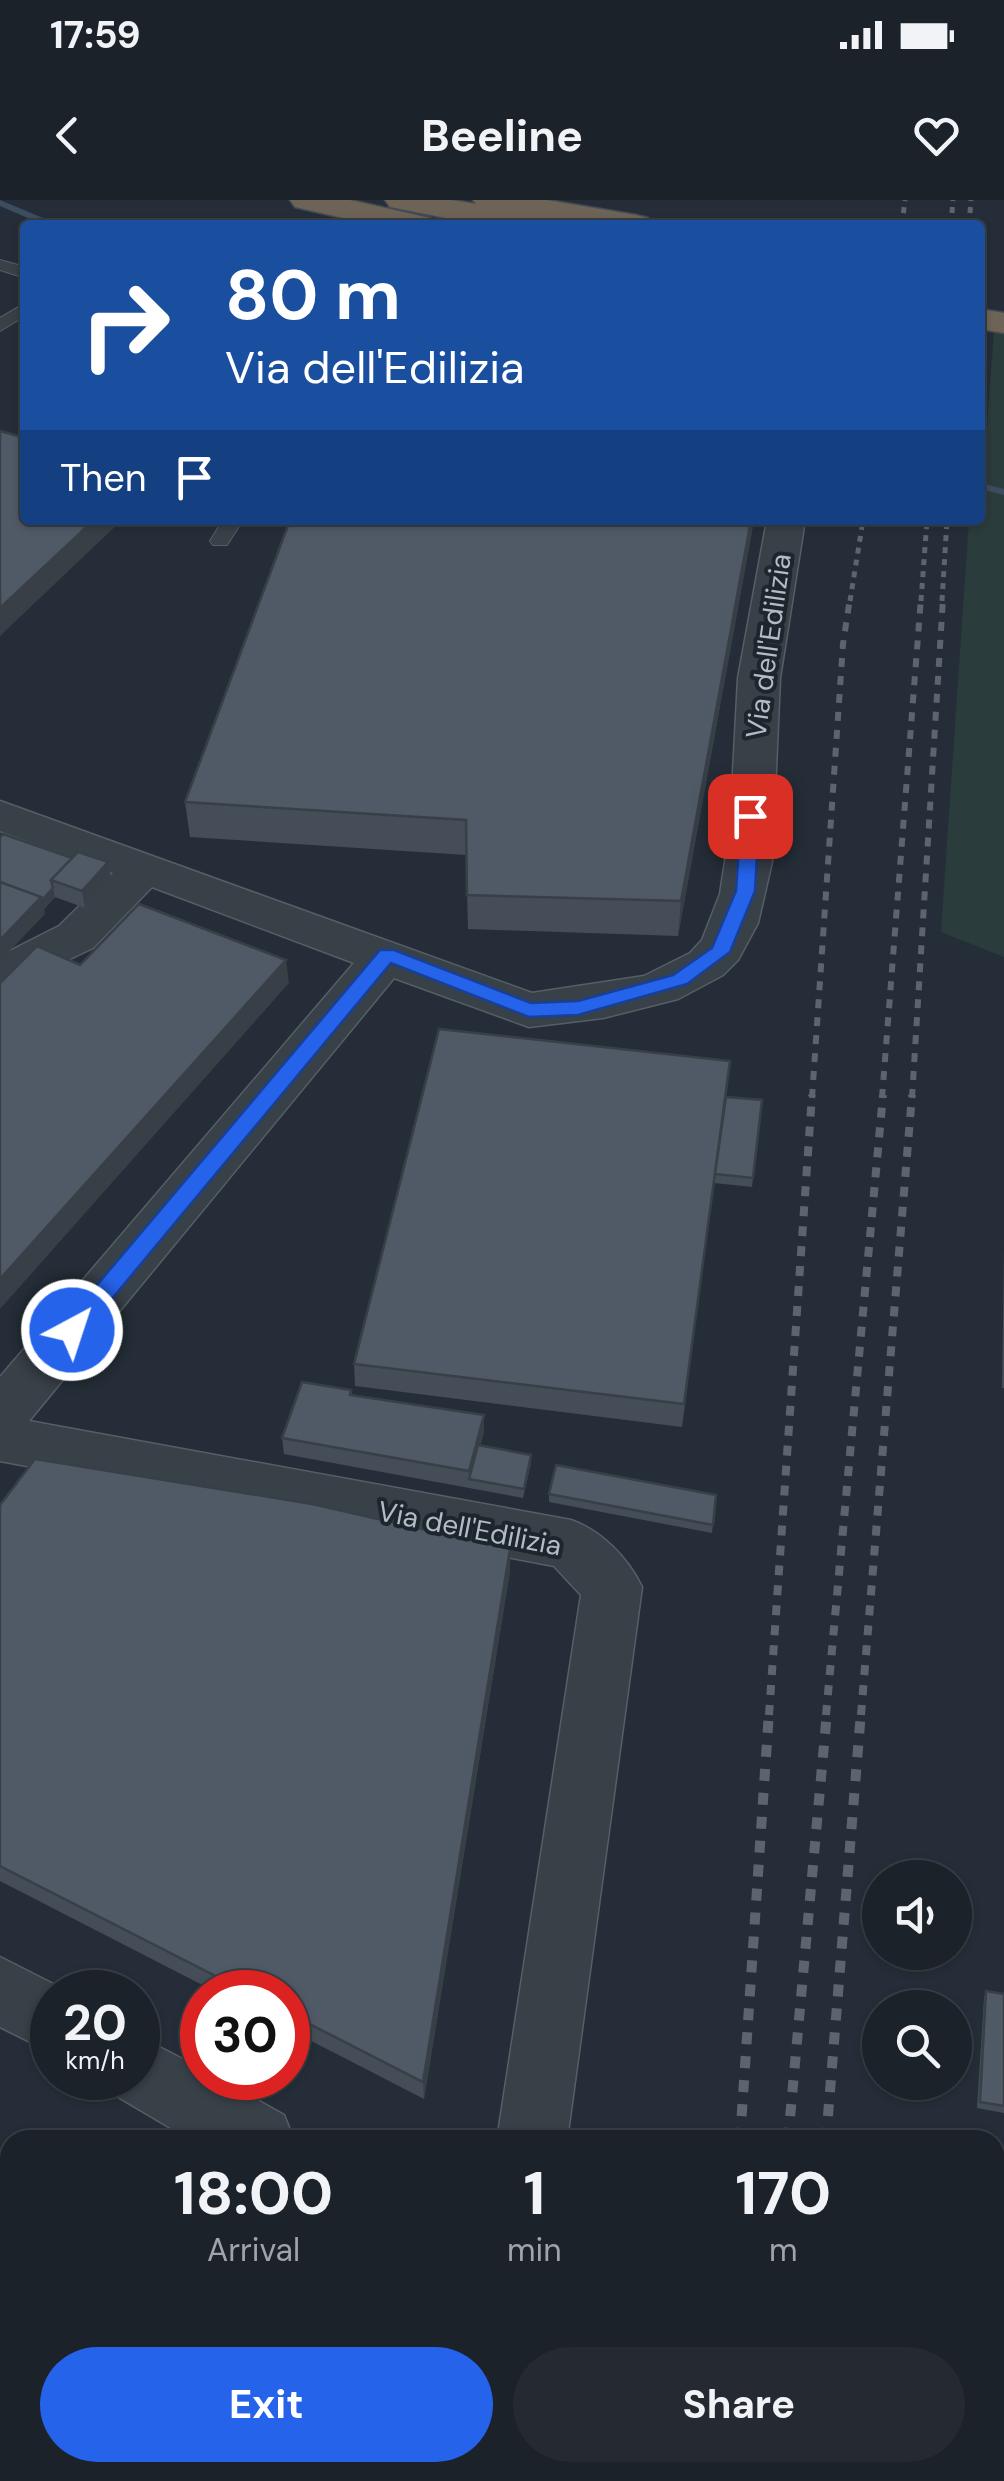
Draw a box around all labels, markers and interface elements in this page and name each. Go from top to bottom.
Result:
text: 17:59 [50,10,141,60]
text: Beeline [421,106,583,165]
icon: back [40,108,95,163]
icon: heart [909,108,964,163]
text: 80 m [225,250,401,341]
icon: right [60,260,190,390]
text: Via dell'Edilizia [225,338,525,397]
icon: arrive [167,450,222,505]
text: Then [60,453,147,503]
street label: Via dell'Edilizia [737,551,800,741]
pin [708,774,793,859]
icon: arrive [723,789,778,844]
position arrow [20,1278,124,1382]
street label: Via dell'Edilizia [375,1493,565,1564]
map controls [862,1860,972,2100]
button: sound [862,1860,972,1970]
speed limit sign: 30 [180,1970,310,2100]
text: 20 [63,1990,127,2056]
button: search [862,1990,972,2100]
text: km/h [65,2044,125,2077]
text: 18:00 [174,2154,333,2233]
text: 1 [523,2154,545,2233]
text: 170 [735,2154,831,2233]
text: Arrival [207,2229,300,2271]
text: min [507,2229,562,2271]
text: m [769,2229,798,2271]
button: Exit [40,2347,493,2462]
button: Share [513,2347,965,2462]

